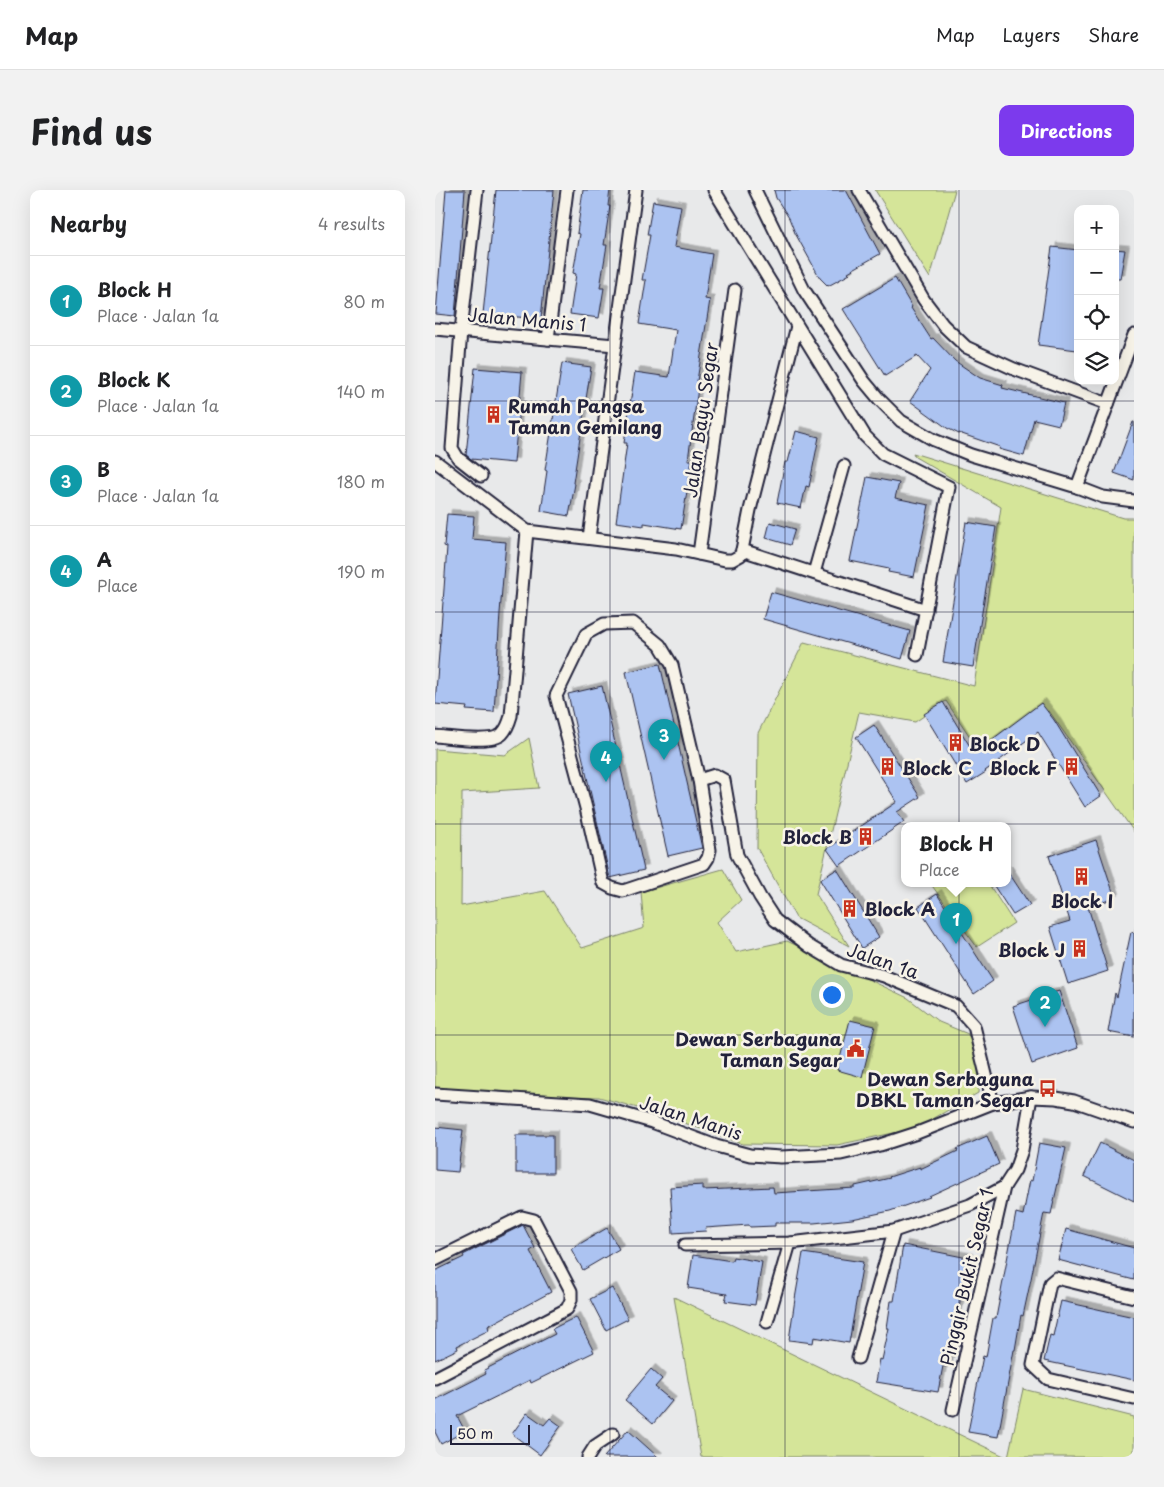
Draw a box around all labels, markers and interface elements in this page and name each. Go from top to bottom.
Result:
text: Map [25,17,78,53]
text: Map [936,21,975,48]
text: Layers [1003,21,1060,48]
text: Share [1088,21,1139,48]
text: Find us [30,104,152,157]
button: Directions [999,105,1134,156]
map controls [1074,205,1119,385]
button: + [1074,205,1119,250]
text: Nearby [50,207,127,239]
text: 4 results [318,211,385,235]
button: − [1074,250,1119,295]
text: Block H [97,275,172,303]
text: 1 [62,289,70,313]
text: 80 m [343,289,385,313]
button: locate [1074,295,1119,340]
street label: Jalan Manis 1 [467,300,587,338]
text: Place · Jalan 1a [97,303,219,327]
street label: Jalan Bayu Segar [676,340,724,499]
button: layers [1074,340,1119,385]
text: Block K [97,365,170,393]
text: 2 [60,379,72,403]
text: 140 m [337,379,385,403]
place label: Rumah Pangsa Taman Gemilang [508,392,662,440]
text: Place · Jalan 1a [97,393,219,417]
building icon: Rumah Pangsa Taman Gemilang [484,405,504,425]
text: B [97,455,110,483]
text: 3 [61,469,71,493]
text: 180 m [337,469,385,493]
text: Place · Jalan 1a [97,483,219,507]
text: A [97,545,112,573]
text: 4 [61,559,71,583]
text: 190 m [337,559,385,583]
text: Place [97,573,138,597]
pin: 3 [648,719,680,760]
place label: Block D [969,730,1040,757]
building icon: Block D [945,733,965,753]
pin: 4 [590,741,622,782]
place label: Block C [902,754,972,781]
place label: Block F [989,754,1057,781]
building icon: Block C [878,757,898,777]
building icon: Block F [1061,757,1081,777]
popup [901,822,1011,887]
place label: Block B [782,823,852,850]
building icon: Block B [856,826,876,846]
text: Block H [919,829,993,857]
text: Place [919,857,960,881]
building icon: Block I [1072,867,1092,887]
place label: Block I [1051,887,1113,914]
place label: Block A [864,895,935,922]
building icon: Block A [840,898,860,918]
pin: 1 [940,903,972,944]
street label: Jalan 1a [843,935,923,985]
place label: Block J [998,936,1065,963]
building icon: Block J [1069,939,1089,959]
your location [819,982,845,1008]
pin: 2 [1029,986,1061,1027]
place label: Dewan Serbaguna Taman Segar [675,1025,843,1073]
public building icon: Dewan Serbaguna Taman Segar [846,1038,866,1058]
place label: Dewan Serbaguna DBKL Taman Segar [856,1065,1035,1113]
bus stop icon: Dewan Serbaguna DBKL Taman Segar [1038,1078,1058,1098]
street label: Jalan Manis [636,1088,746,1146]
street label: Pinggir Bukit Segar 1 [932,1186,1000,1368]
scale bar [450,1422,530,1445]
text: 50 m [457,1423,493,1444]

